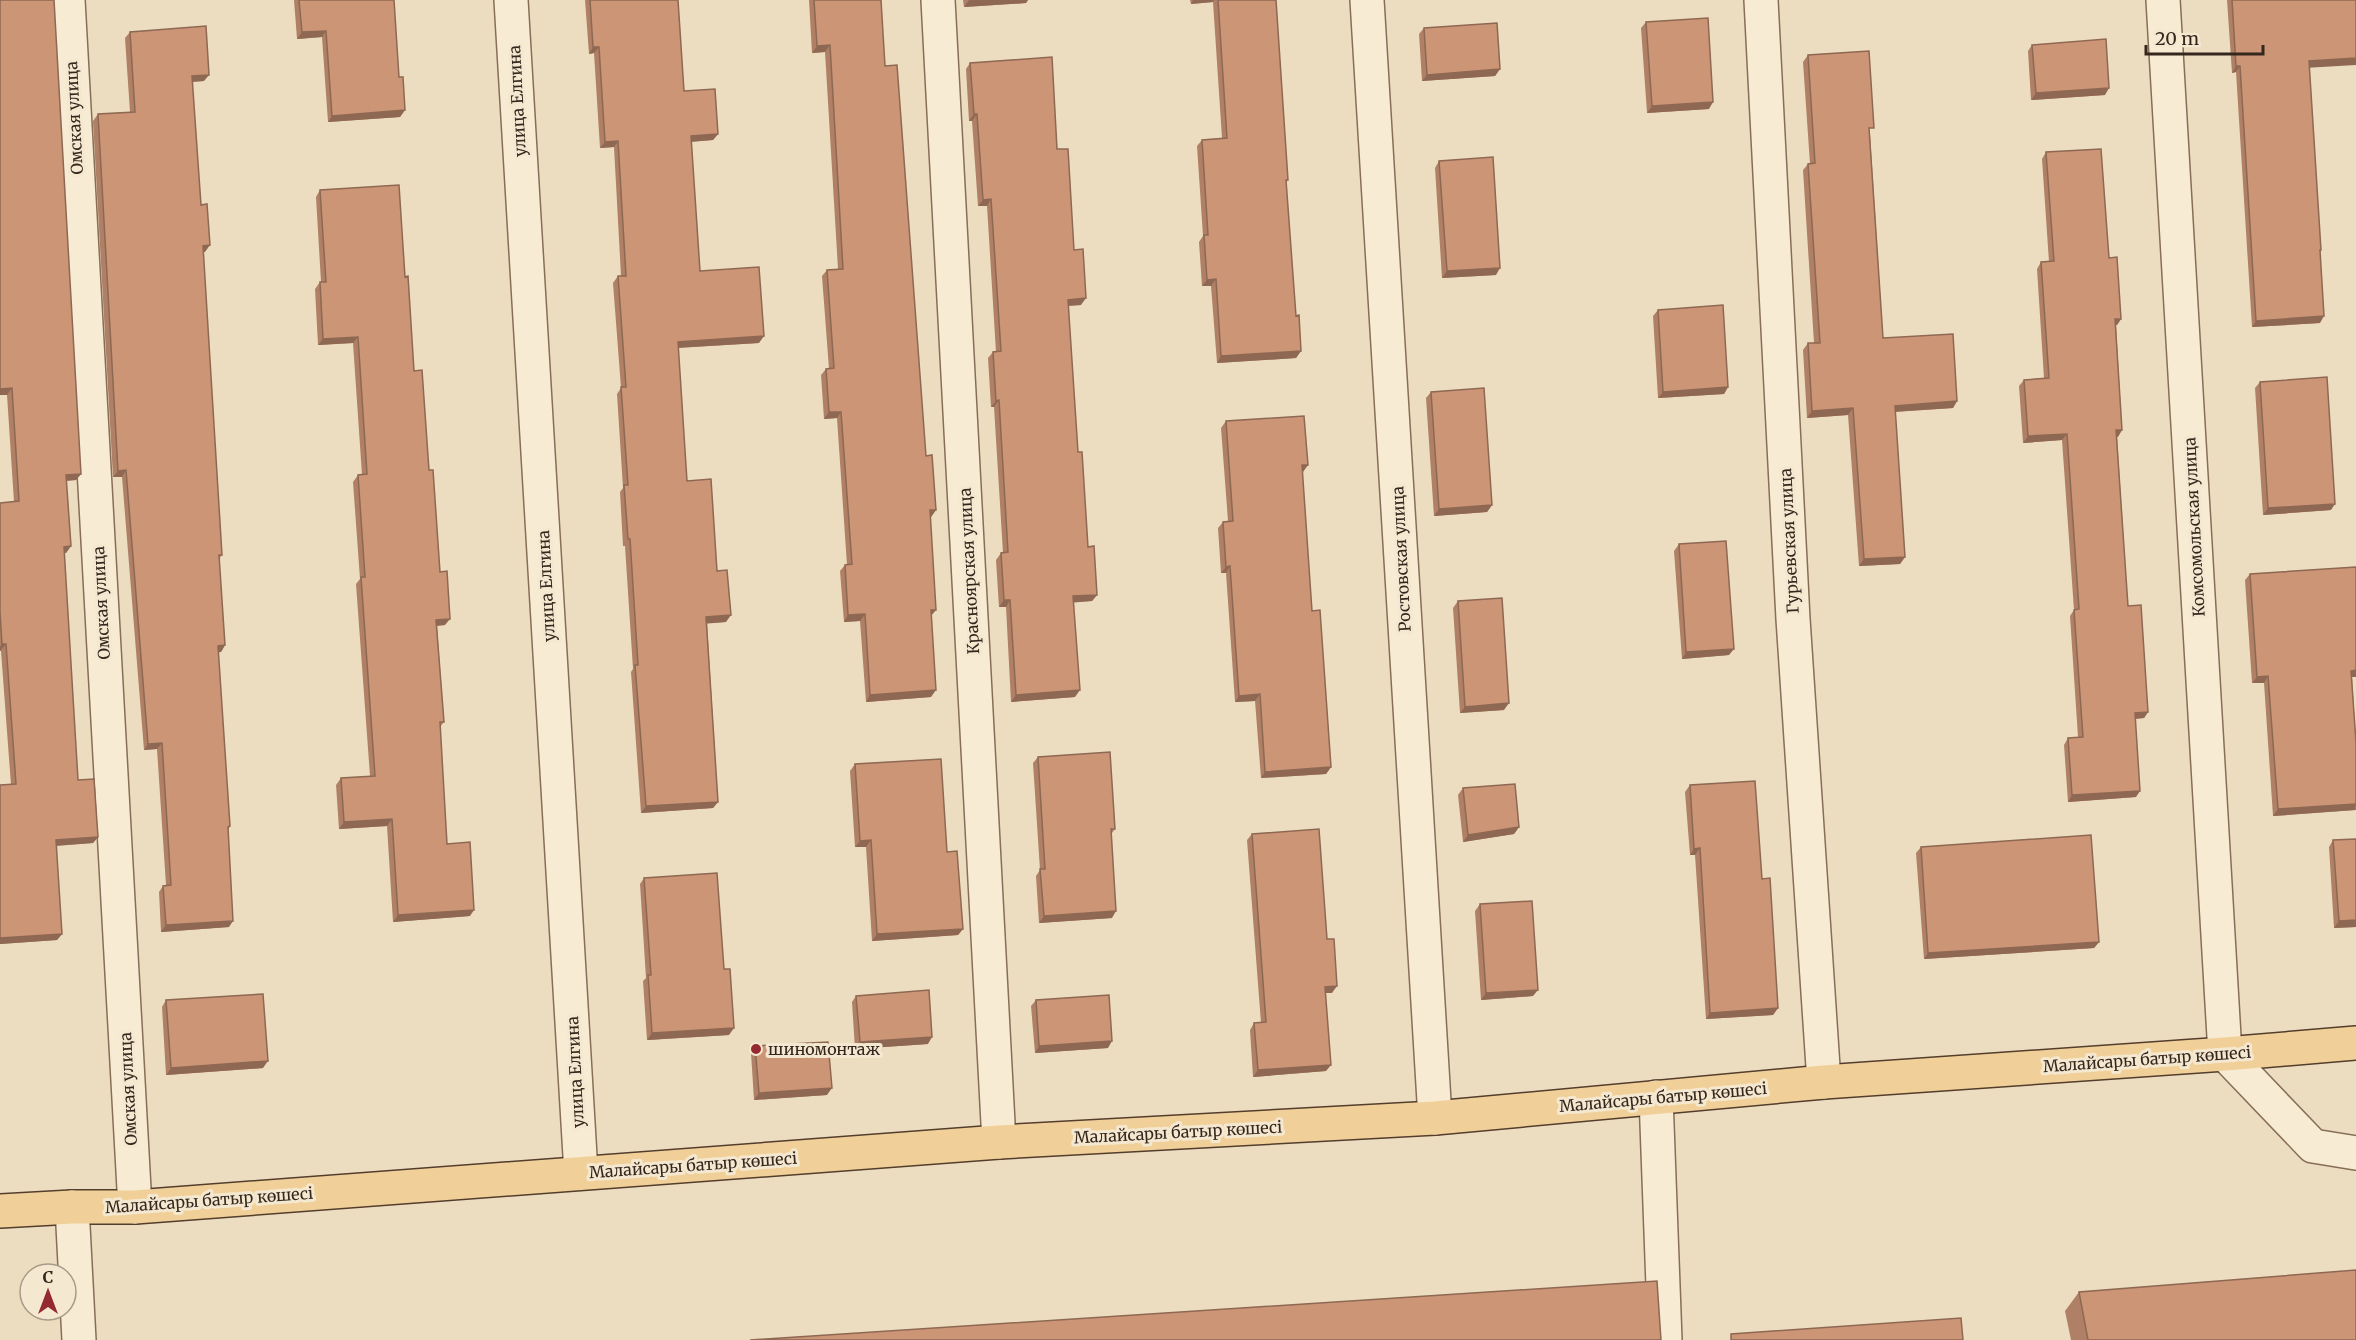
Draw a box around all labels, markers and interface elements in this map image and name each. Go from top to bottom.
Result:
scale bar [2146,18,2263,56]
text: 20 m [2155,27,2199,50]
street label: улица Елгина [504,44,530,157]
street label: Омская улица [61,60,87,175]
street label: Комсомольская улица [2179,436,2209,617]
street label: Гурьевская улица [1775,467,1803,614]
street label: Ростовская улица [1387,485,1415,632]
street label: Красноярская улица [955,487,983,655]
street label: улица Елгина [533,529,559,642]
street label: Омская улица [88,545,114,660]
street label: улица Елгина [562,1015,588,1128]
street label: Омская улица [115,1031,141,1146]
place label: шиномонтаж [768,1039,880,1059]
marker: шиномонтаж [749,1042,763,1056]
street label: Малайсары батыр көшесі [2042,1042,2252,1076]
street label: Малайсары батыр көшесі [1558,1078,1768,1116]
street label: Малайсары батыр көшесі [1073,1117,1283,1147]
street label: Малайсары батыр көшесі [588,1148,798,1182]
street label: Малайсары батыр көшесі [104,1183,314,1217]
north arrow [18,1262,78,1322]
text: С [43,1267,53,1287]

